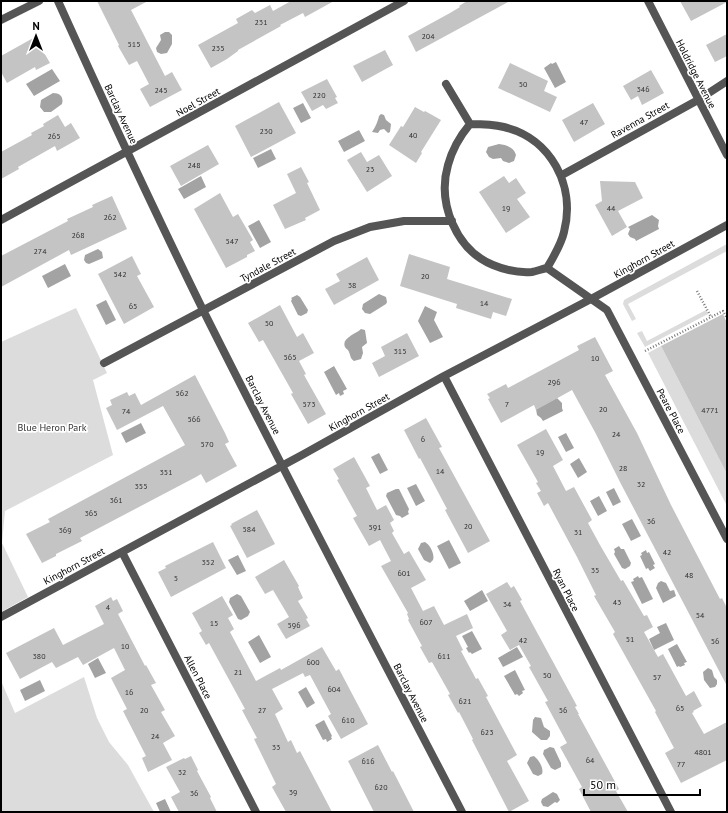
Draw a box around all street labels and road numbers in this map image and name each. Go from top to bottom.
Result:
street label: Holdridge Avenue [673,37,719,111]
street label: Barclay Avenue [101,82,141,146]
street label: Noel Street [174,84,223,119]
street label: Ravenna Street [609,98,672,141]
street label: Kinghorn Street [611,237,677,281]
street label: Tyndale Street [238,245,298,285]
street label: Barclay Avenue [243,373,283,437]
street label: Peare Place [654,386,688,436]
street label: Kinghorn Street [326,390,392,434]
street label: Kinghorn Street [41,544,107,588]
street label: Ryan Place [550,566,582,614]
street label: Allen Place [181,653,215,701]
street label: Barclay Avenue [391,661,431,725]

